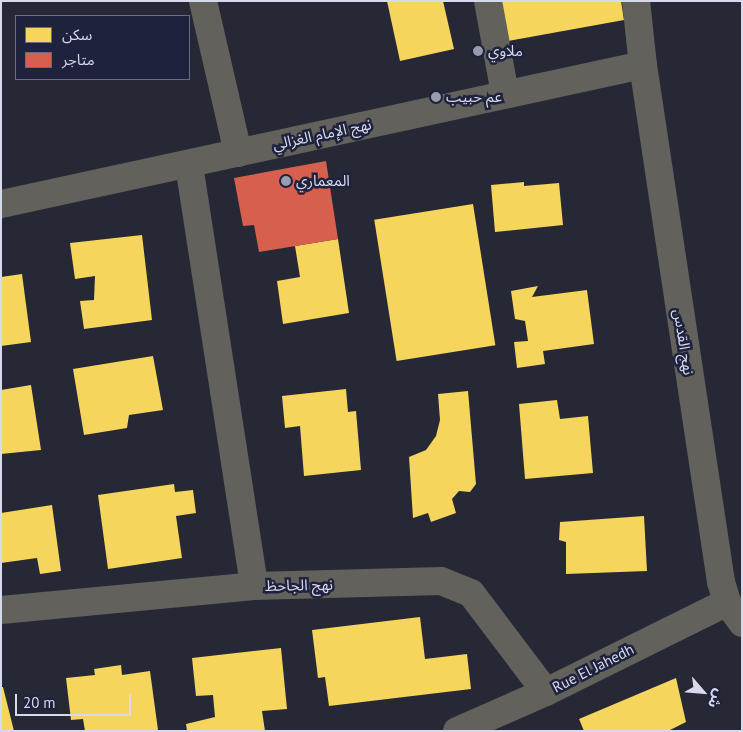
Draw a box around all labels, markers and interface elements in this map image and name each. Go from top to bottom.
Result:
legend [15,15,190,80]
text: سكن [62,25,92,44]
place label: ملاوي [488,42,523,60]
marker: ملاوي [472,45,484,57]
text: متاجر [62,50,95,69]
place label: عم حبيب [446,88,502,106]
marker: عم حبيب [430,91,442,103]
street label: نهج الإمام الغزالي [271,115,373,153]
place label: المعماري [296,172,350,190]
marker: المعماري [280,175,292,187]
street label: نهج القدس [670,308,698,376]
street label: نهج الجاحظ [265,575,333,595]
street label: Rue El Jahedh [549,640,637,696]
north arrow [678,667,728,717]
scale bar [18,684,134,716]
text: ش [704,686,729,711]
text: 20 m [23,693,56,712]

